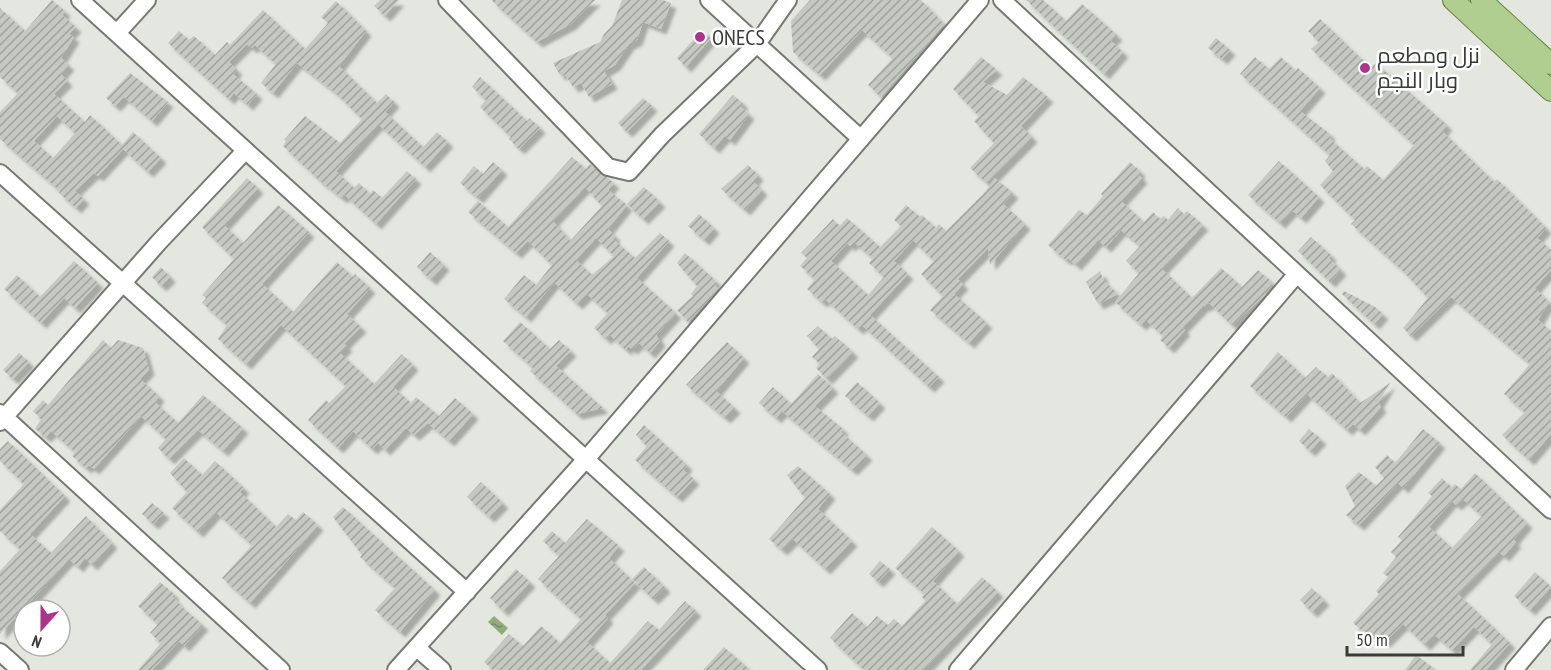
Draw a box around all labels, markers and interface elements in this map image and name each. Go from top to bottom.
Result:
place label: ONECS [712,23,765,51]
marker: ONECS [693,30,707,44]
place label: نزل ومطعم وبار النجم [1377,41,1480,96]
marker: نزل ومطعم وبار النجم [1358,61,1372,75]
north arrow [12,598,72,658]
scale bar [1347,619,1462,657]
text: 50 m [1356,628,1388,651]
text: N [29,631,44,653]

